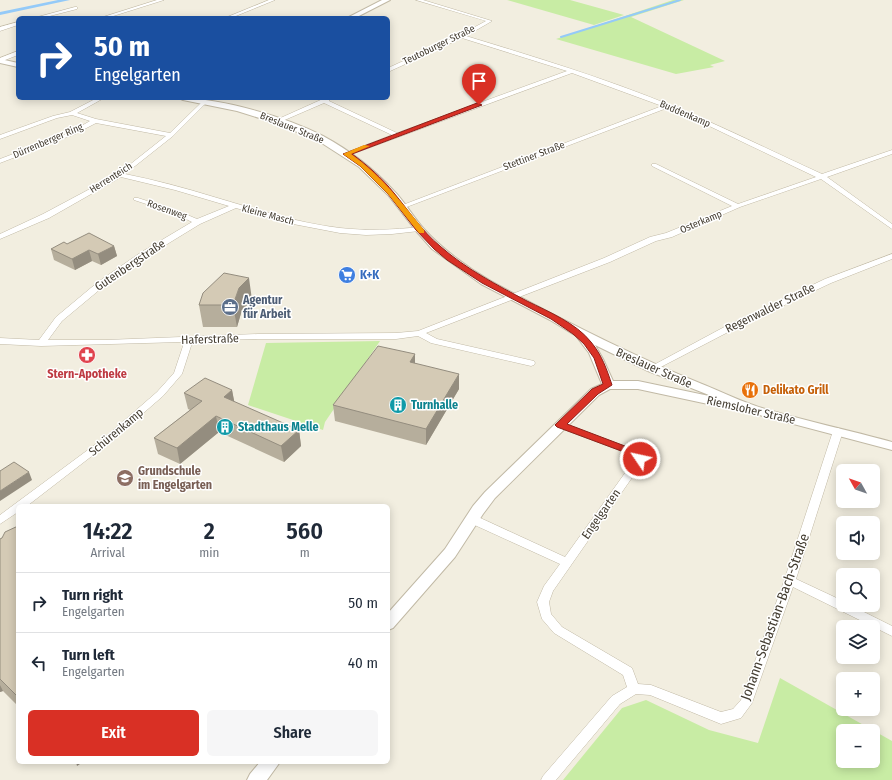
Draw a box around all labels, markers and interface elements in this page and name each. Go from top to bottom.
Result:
street label: Teutoburger Straße [401,22,477,68]
text: 50 m [94,30,150,63]
icon: right [28,32,80,84]
text: Engelgarten [94,64,181,86]
pin [462,64,496,105]
icon: arrive [468,70,490,92]
street label: Buddenkamp [658,98,712,130]
street label: Breslauer Straße [258,110,326,146]
street label: Dürrenberger Ring [11,121,85,161]
street label: Stettiner Straße [502,139,566,173]
street label: Herrenteich [87,160,135,196]
street label: Rosenweg [146,197,189,223]
street label: Kleine Masch [241,202,295,228]
street label: Osterkamp [678,208,724,236]
street label: Gutenbergstraße [92,236,168,294]
supermarket icon: K+K [337,265,357,285]
place label: K+K [360,268,380,282]
street label: Regenwalder Straße [723,280,817,336]
place label: Agentur für Arbeit [242,293,292,321]
office icon: Agentur für Arbeit [220,297,240,317]
street label: Haferstraße [181,331,239,347]
pharmacy icon: Stern-Apotheke [77,345,97,365]
street label: Breslauer Straße [614,345,694,391]
place label: Stern-Apotheke [47,367,127,381]
restaurant icon: Delikato Grill [740,380,760,400]
place label: Delikato Grill [763,383,829,397]
street label: Riemsloher Straße [705,393,797,427]
building icon: Turnhalle [388,395,408,415]
place label: Turnhalle [411,398,458,412]
street label: Schürenkamp [86,405,146,459]
building icon: Stadthaus Melle [215,417,235,437]
place label: Stadthaus Melle [238,420,319,434]
position arrow [619,438,661,480]
place label: Grundschule im Engelgarten [138,464,212,492]
north arrow [836,464,880,508]
map controls [836,464,880,768]
school or university icon: Grundschule im Engelgarten [115,468,135,488]
street label: Engelgarten [579,486,623,542]
button: sound [836,516,880,560]
text: 14:22 [83,517,132,545]
text: 2 [204,517,215,545]
text: 560 [286,517,323,545]
street label: Johann-Sebastian-Bach-Straße [737,531,813,703]
text: Arrival [90,545,125,560]
text: min [199,545,219,560]
text: m [300,545,310,560]
button: search [836,568,880,612]
text: Turn right [62,586,123,604]
icon: right [28,592,50,614]
text: 50 m [348,594,378,612]
text: Engelgarten [62,604,125,619]
button: layers [836,620,880,664]
text: Turn left [62,646,115,664]
icon: left [28,652,50,674]
text: 40 m [348,654,378,672]
text: Engelgarten [62,664,125,679]
button: + [836,672,880,716]
button: Exit [28,710,199,756]
button: Share [207,710,378,756]
button: − [836,724,880,768]

